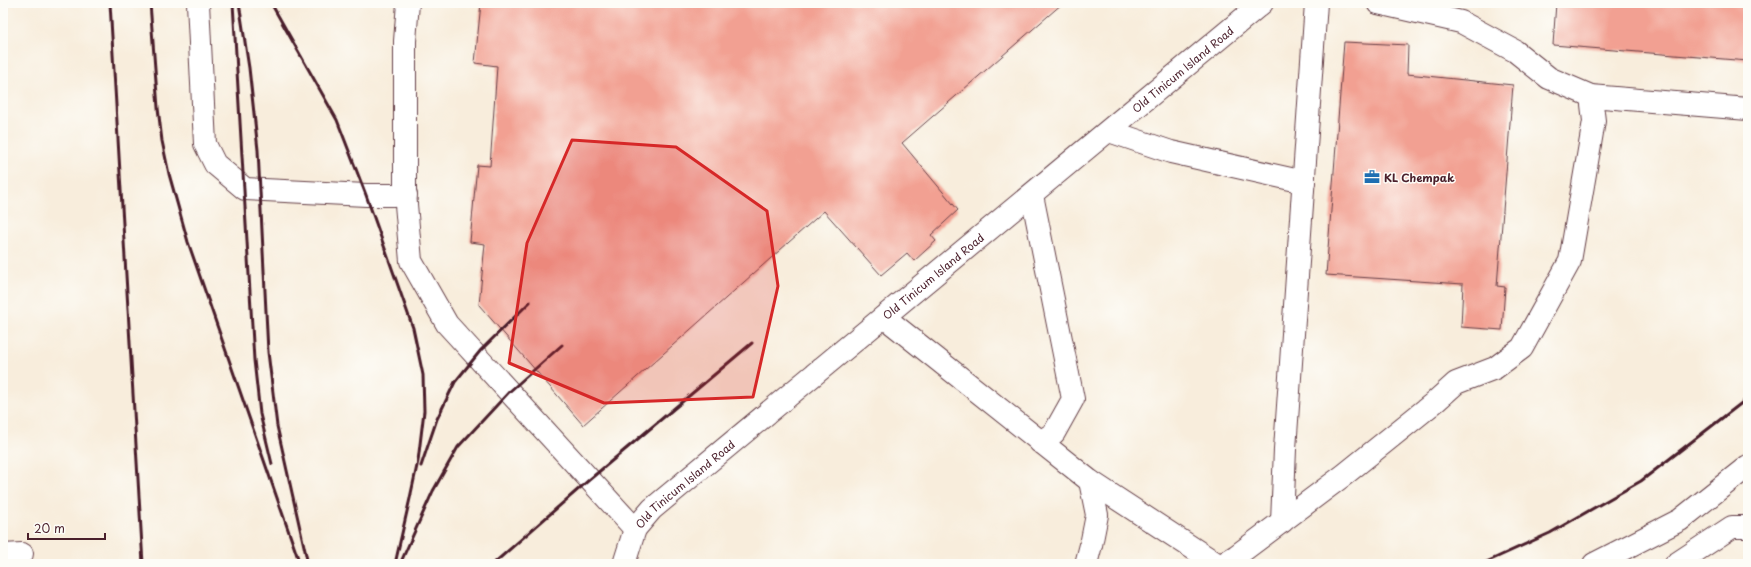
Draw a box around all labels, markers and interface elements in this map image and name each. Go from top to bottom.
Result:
street label: Old Tinicum Island Road [1128,22,1237,116]
office icon: KL Chempak [1363,168,1381,186]
place label: KL Chempak [1384,169,1455,186]
street label: Old Tinicum Island Road [878,229,988,323]
street label: Old Tinicum Island Road [631,436,738,532]
scale bar [28,515,105,541]
text: 20 m [34,519,65,537]

